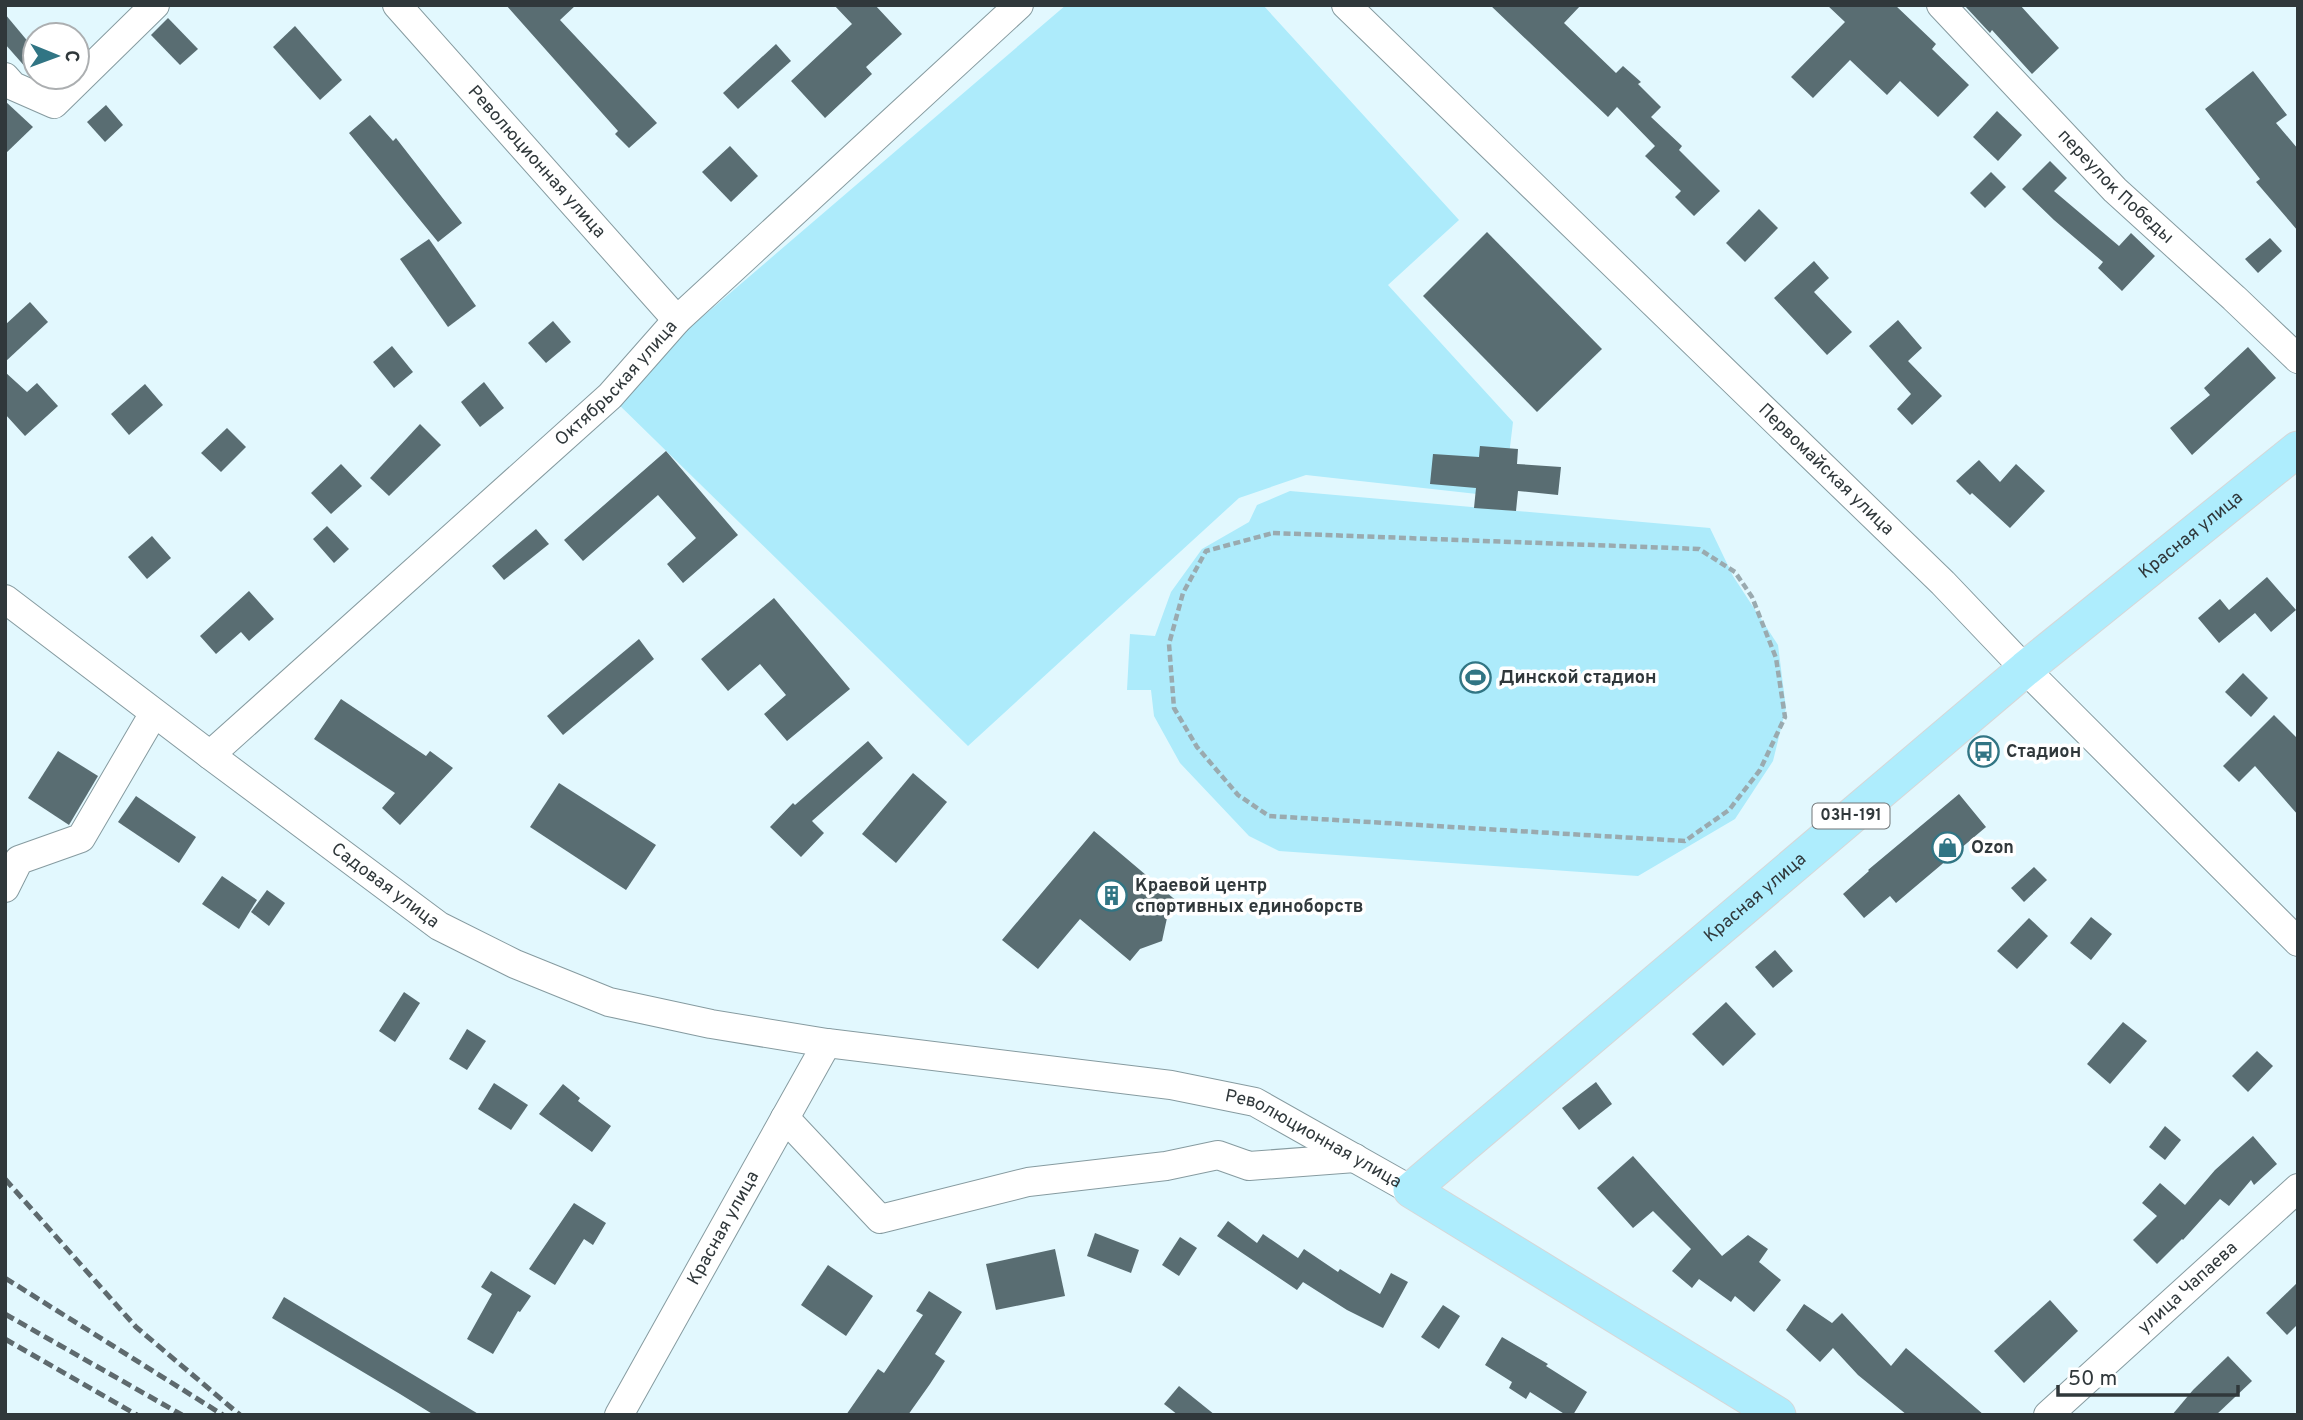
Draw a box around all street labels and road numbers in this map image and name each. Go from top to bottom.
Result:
street label: Революционная улица [462,81,611,243]
street label: переулок Победы [2052,125,2178,249]
street label: Октябрьская улица [550,316,683,451]
street label: Первомайская улица [1753,399,1899,541]
street label: Красная улица [2134,486,2248,584]
road number: 03Н-191 [1812,804,1890,828]
street label: Садовая улица [326,838,444,934]
street label: Красная улица [1699,848,1811,948]
street label: Революционная улица [1223,1085,1406,1194]
street label: Красная улица [682,1167,765,1289]
street label: улица Чапаева [2133,1237,2243,1339]

